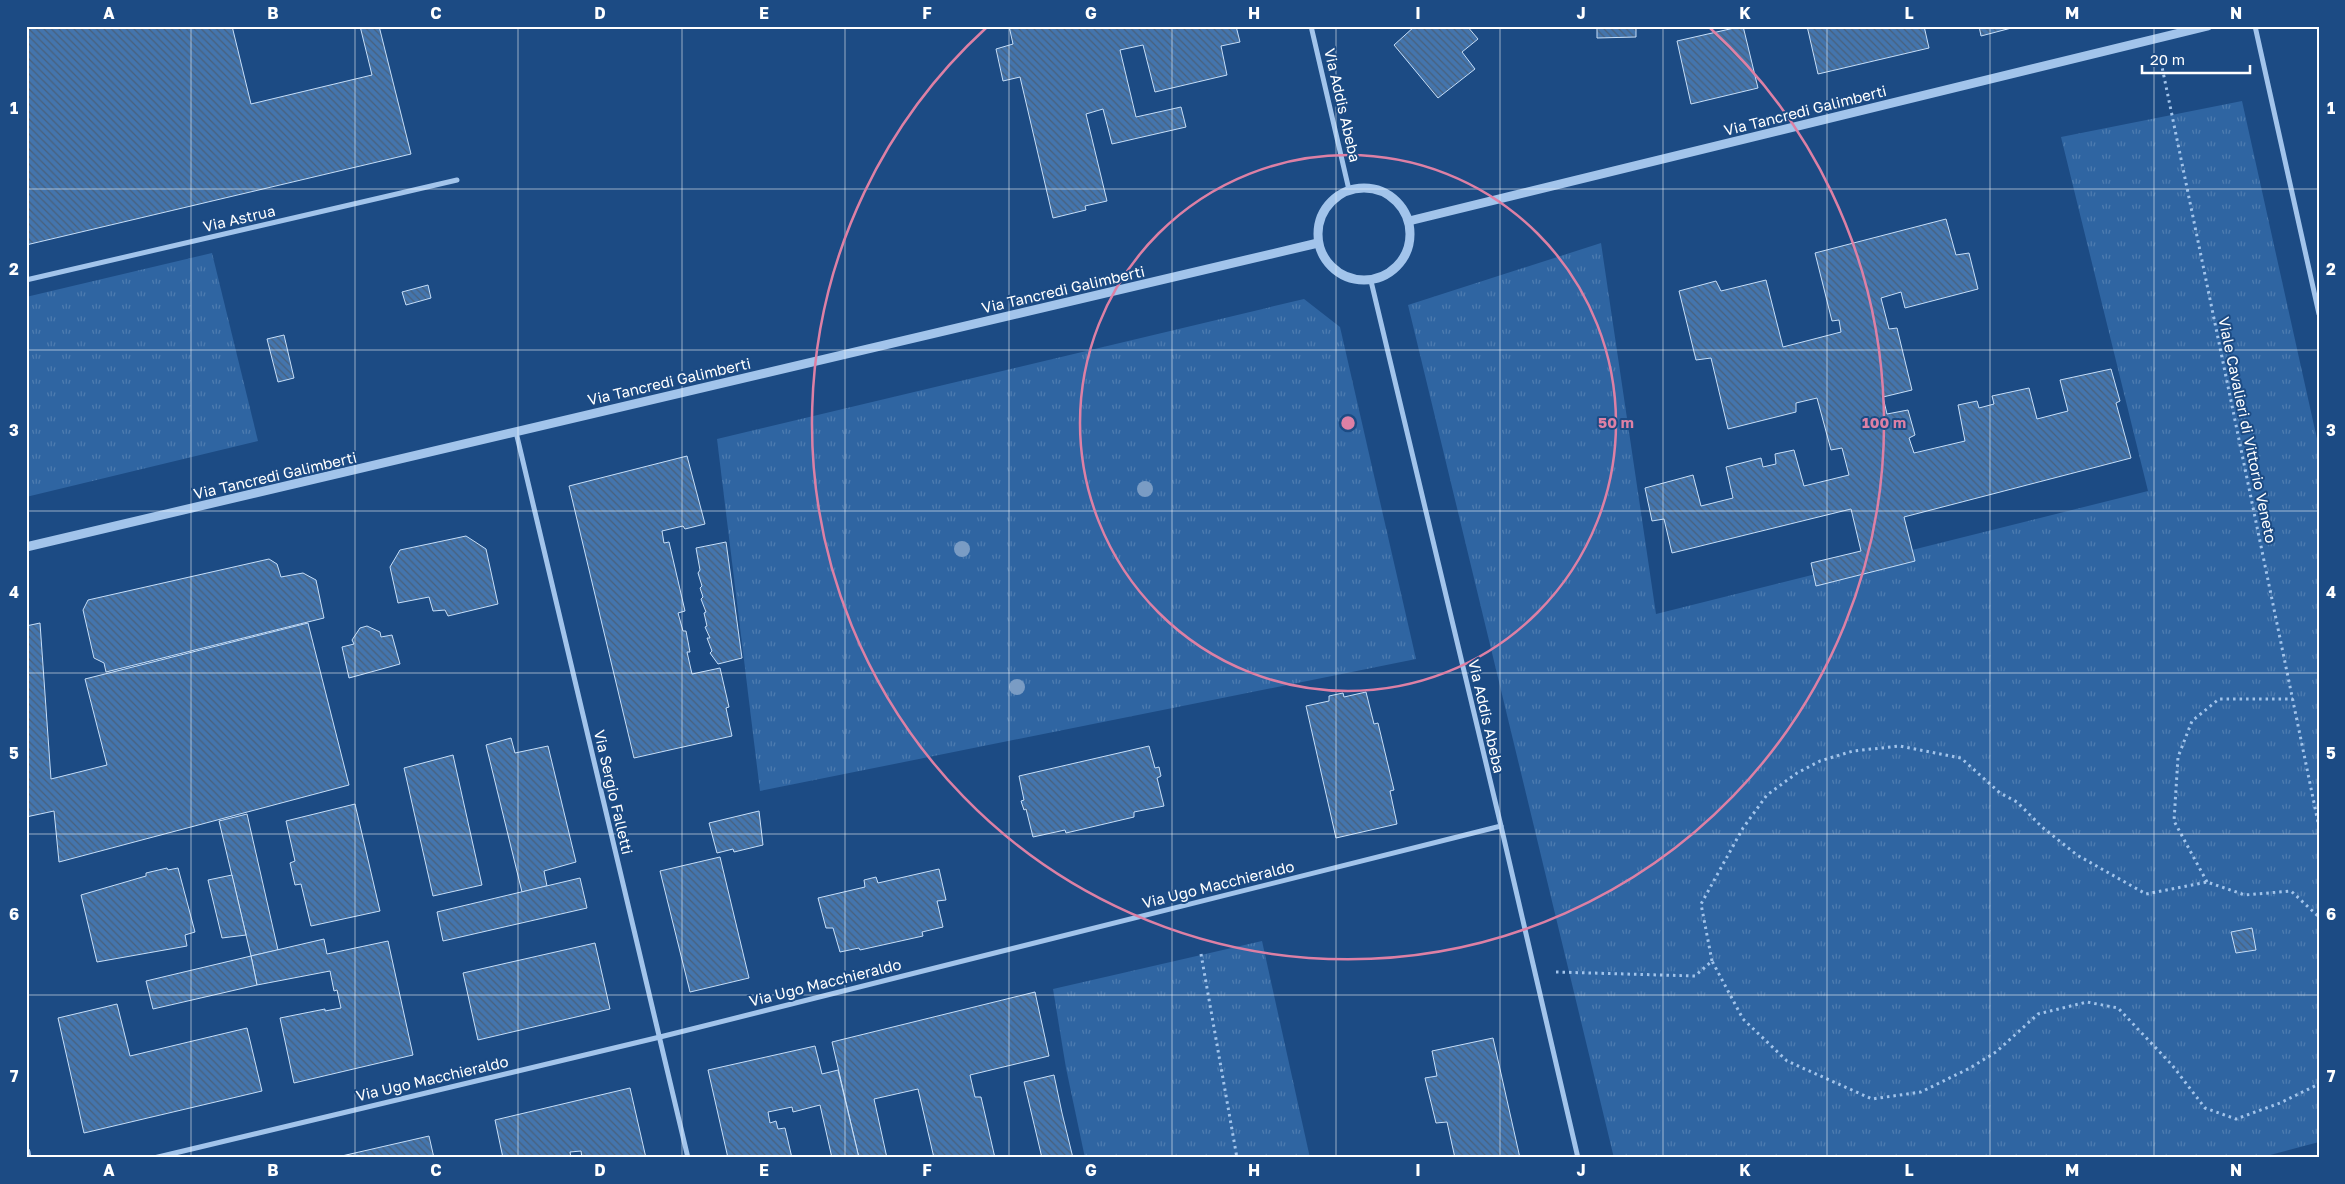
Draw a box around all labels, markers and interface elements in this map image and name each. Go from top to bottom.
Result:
text: A [103,3,115,23]
text: B [267,3,279,23]
text: C [430,3,442,23]
text: D [594,3,606,23]
text: E [759,3,769,23]
text: F [922,3,932,23]
text: G [1085,3,1097,23]
text: H [1248,3,1260,23]
text: I [1415,3,1421,23]
text: J [1576,3,1586,23]
text: K [1739,3,1751,23]
text: L [1904,3,1914,23]
text: M [2065,3,2079,23]
text: N [2230,3,2242,23]
scale bar [2142,42,2250,74]
street label: Via Addis Abeba [1321,46,1365,164]
text: 20 m [2150,50,2185,68]
street label: Via Tancredi Galimberti [1722,81,1888,139]
text: 1 [10,98,18,118]
text: 1 [2327,98,2335,118]
street label: Via Astrua [201,201,277,235]
text: 2 [9,259,19,279]
text: 2 [2326,259,2336,279]
street label: Via Tancredi Galimberti [980,261,1146,317]
street label: Viale Cavalieri di Vittorio Veneto [2215,315,2281,545]
street label: Via Tancredi Galimberti [586,353,752,409]
text: 50 m [1598,413,1634,431]
text: 100 m [1862,413,1906,431]
centre of rings [1339,414,1357,432]
text: 3 [9,420,19,440]
text: 3 [2326,420,2336,440]
street label: Via Tancredi Galimberti [192,447,358,503]
text: 4 [9,582,19,602]
text: 4 [2326,582,2336,602]
street label: Via Addis Abeba [1465,657,1509,775]
street label: Via Sergio Falletti [591,728,637,856]
text: 5 [9,743,19,763]
text: 5 [2326,743,2336,763]
street label: Via Ugo Macchieraldo [1140,856,1296,912]
text: 6 [9,904,19,924]
text: 6 [2326,904,2336,924]
street label: Via Ugo Macchieraldo [747,954,903,1010]
street label: Via Ugo Macchieraldo [354,1052,510,1104]
text: 7 [10,1066,19,1086]
text: 7 [2327,1066,2336,1086]
text: A [103,1160,115,1180]
text: B [267,1160,279,1180]
text: C [430,1160,442,1180]
text: D [594,1160,606,1180]
text: E [759,1160,769,1180]
text: F [922,1160,932,1180]
text: G [1085,1160,1097,1180]
text: H [1248,1160,1260,1180]
text: I [1415,1160,1421,1180]
text: J [1576,1160,1586,1180]
text: K [1739,1160,1751,1180]
text: L [1904,1160,1914,1180]
text: M [2065,1160,2079,1180]
text: N [2230,1160,2242,1180]

